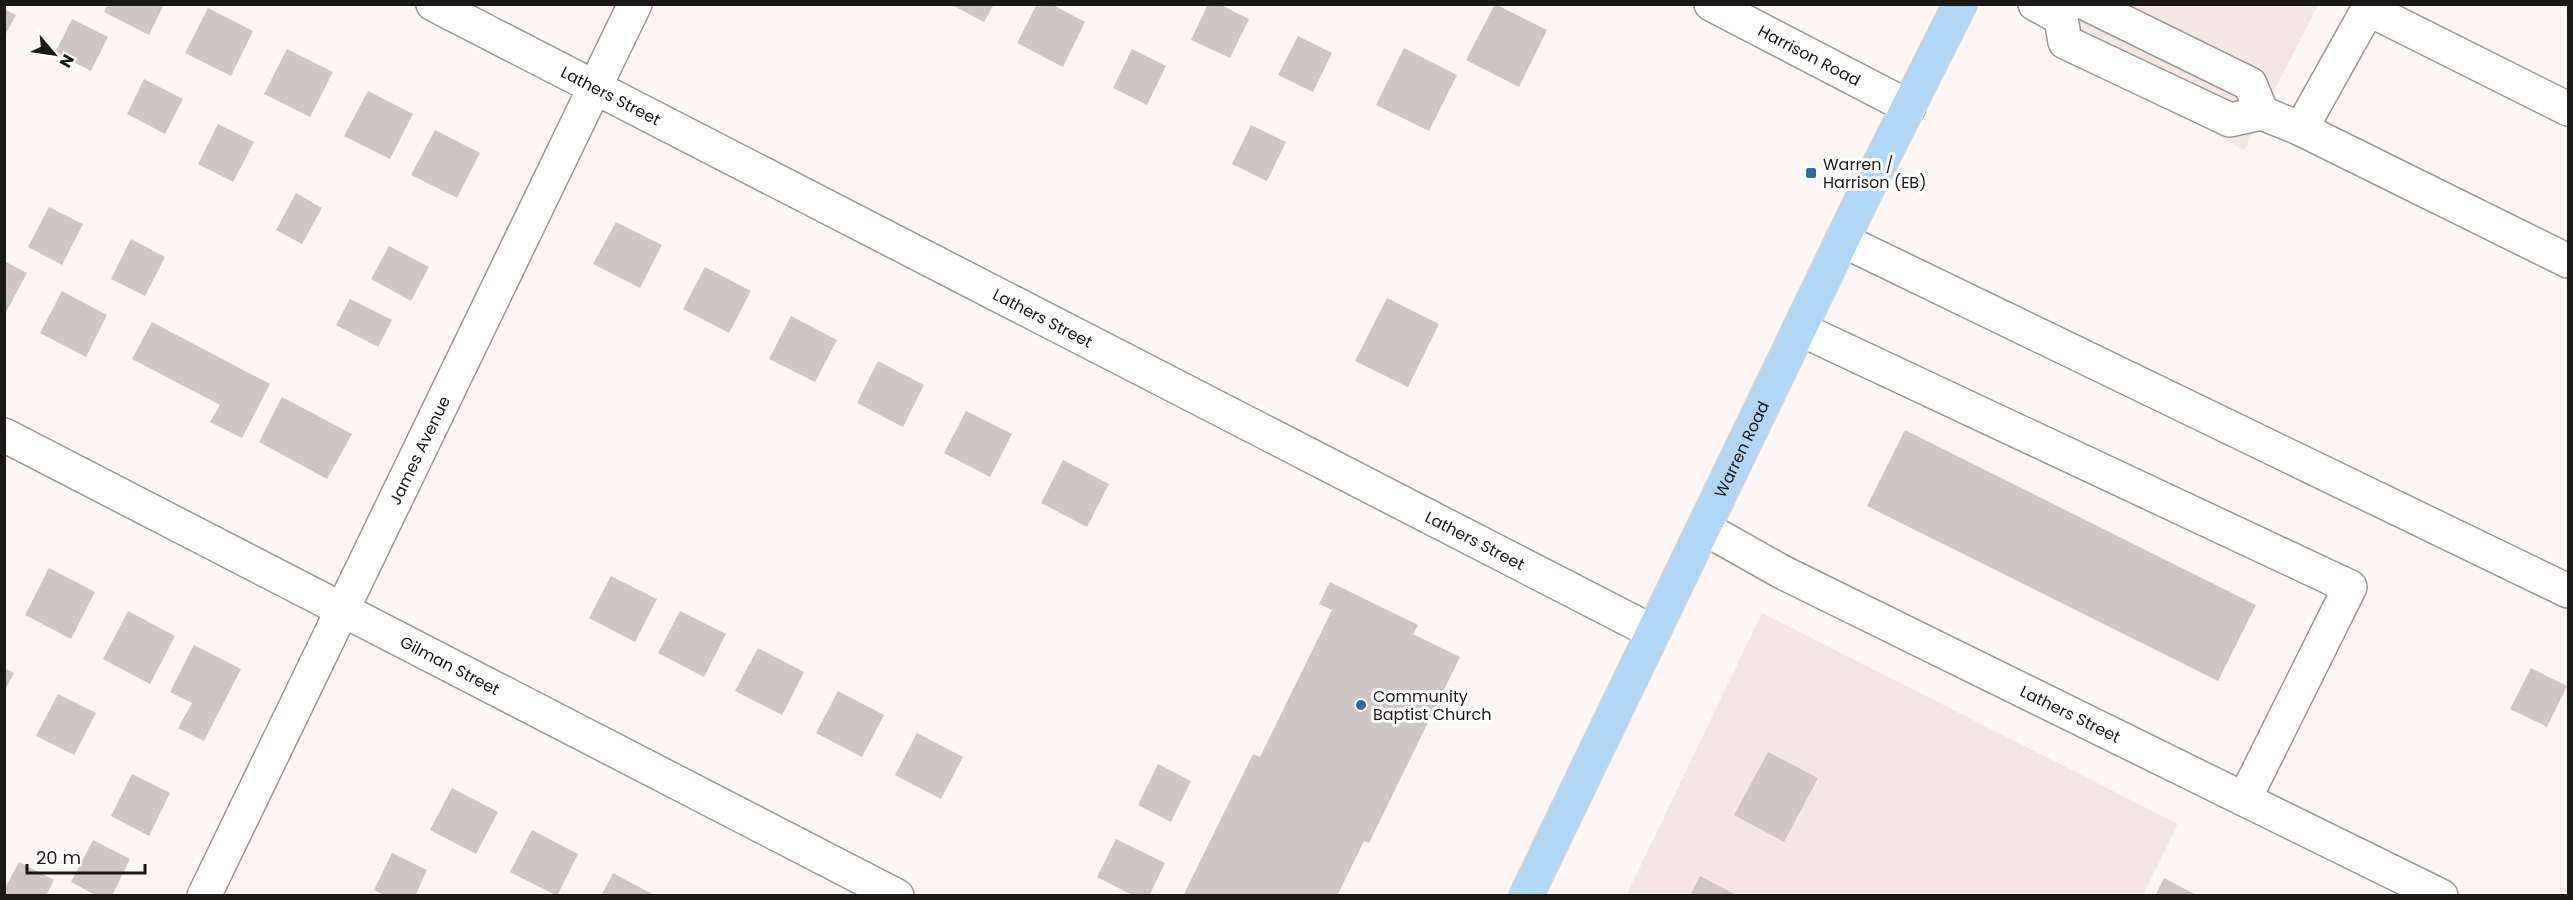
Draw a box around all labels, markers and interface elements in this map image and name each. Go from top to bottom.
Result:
street label: Harrison Road [1754,19,1864,92]
north arrow [24,24,84,84]
text: N [54,50,80,72]
street label: Lathers Street [557,61,665,131]
place label: Warren / Harrison (EB) [1823,153,1926,194]
marker: Warren / Harrison (EB) [1804,166,1818,180]
street label: Lathers Street [989,283,1097,354]
street label: James Avenue [384,392,456,509]
street label: Warren Road [1709,397,1775,501]
street label: Lathers Street [1421,506,1529,576]
street label: Gilman Street [396,630,504,701]
street label: Lathers Street [2016,680,2124,749]
place label: Community Baptist Church [1373,685,1491,726]
marker: Community Baptist Church [1354,698,1368,712]
scale bar [27,837,146,875]
text: 20 m [36,845,81,870]

